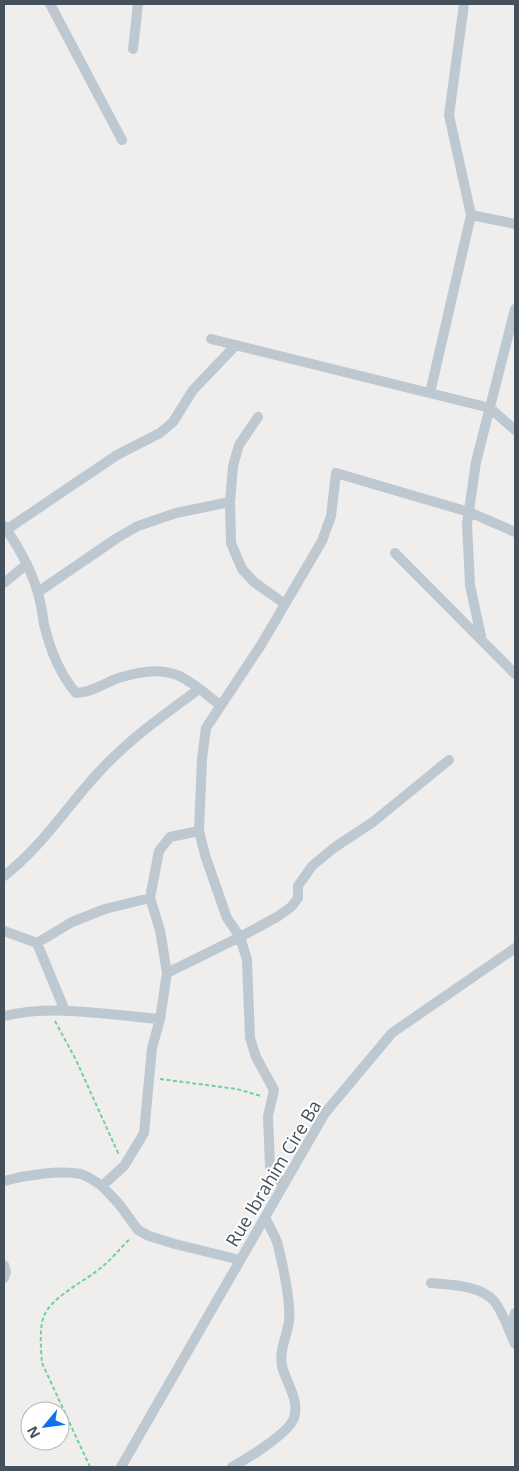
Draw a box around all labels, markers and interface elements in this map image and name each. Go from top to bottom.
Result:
street label: Rue Ibrahim Cire Ba [220,1095,326,1251]
north arrow [20,1401,70,1451]
text: N [22,1423,44,1442]

